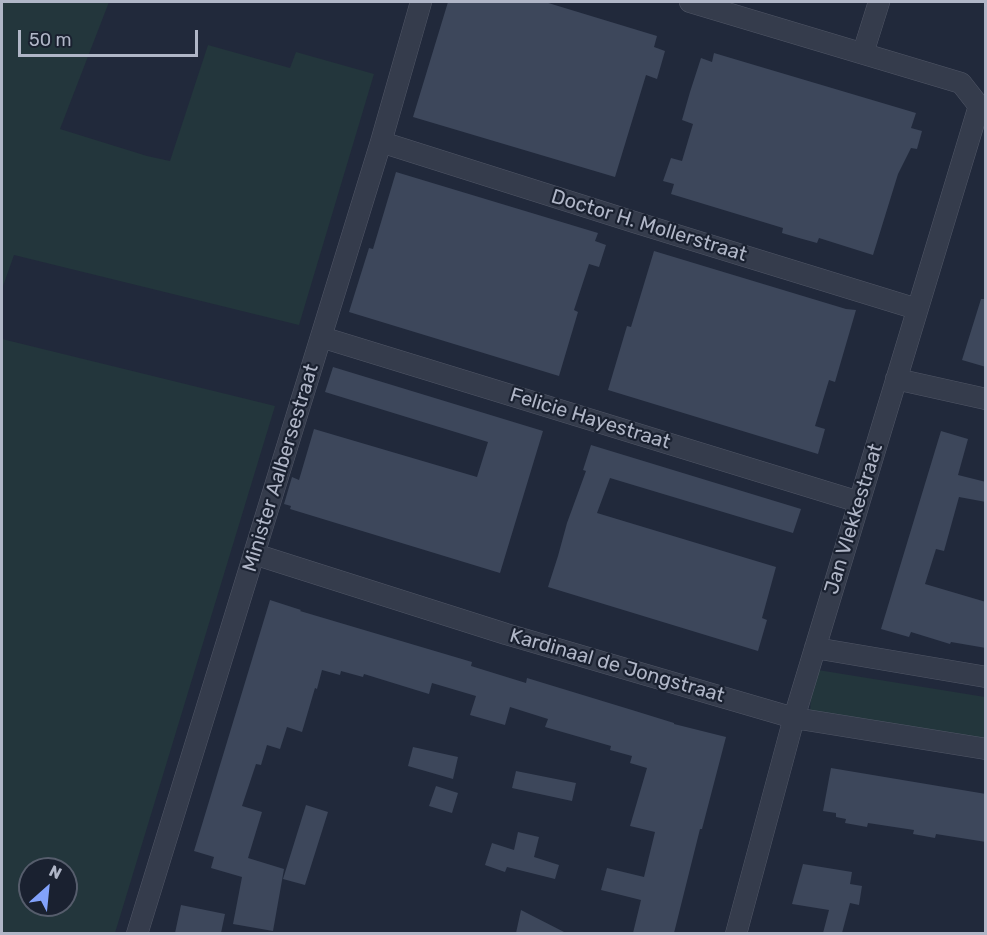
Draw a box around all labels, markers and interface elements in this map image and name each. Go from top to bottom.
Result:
scale bar [21,18,201,56]
text: 50 m [29,29,72,51]
street label: Doctor H. Mollerstraat [548,185,750,267]
street label: Minister Aalbersestraat [238,361,324,575]
street label: Felicie Hayestraat [507,383,673,455]
street label: Jan Vlekkestraat [820,441,888,597]
street label: Kardinaal de Jongstraat [507,624,727,708]
north arrow [18,857,78,917]
text: N [46,861,65,883]

